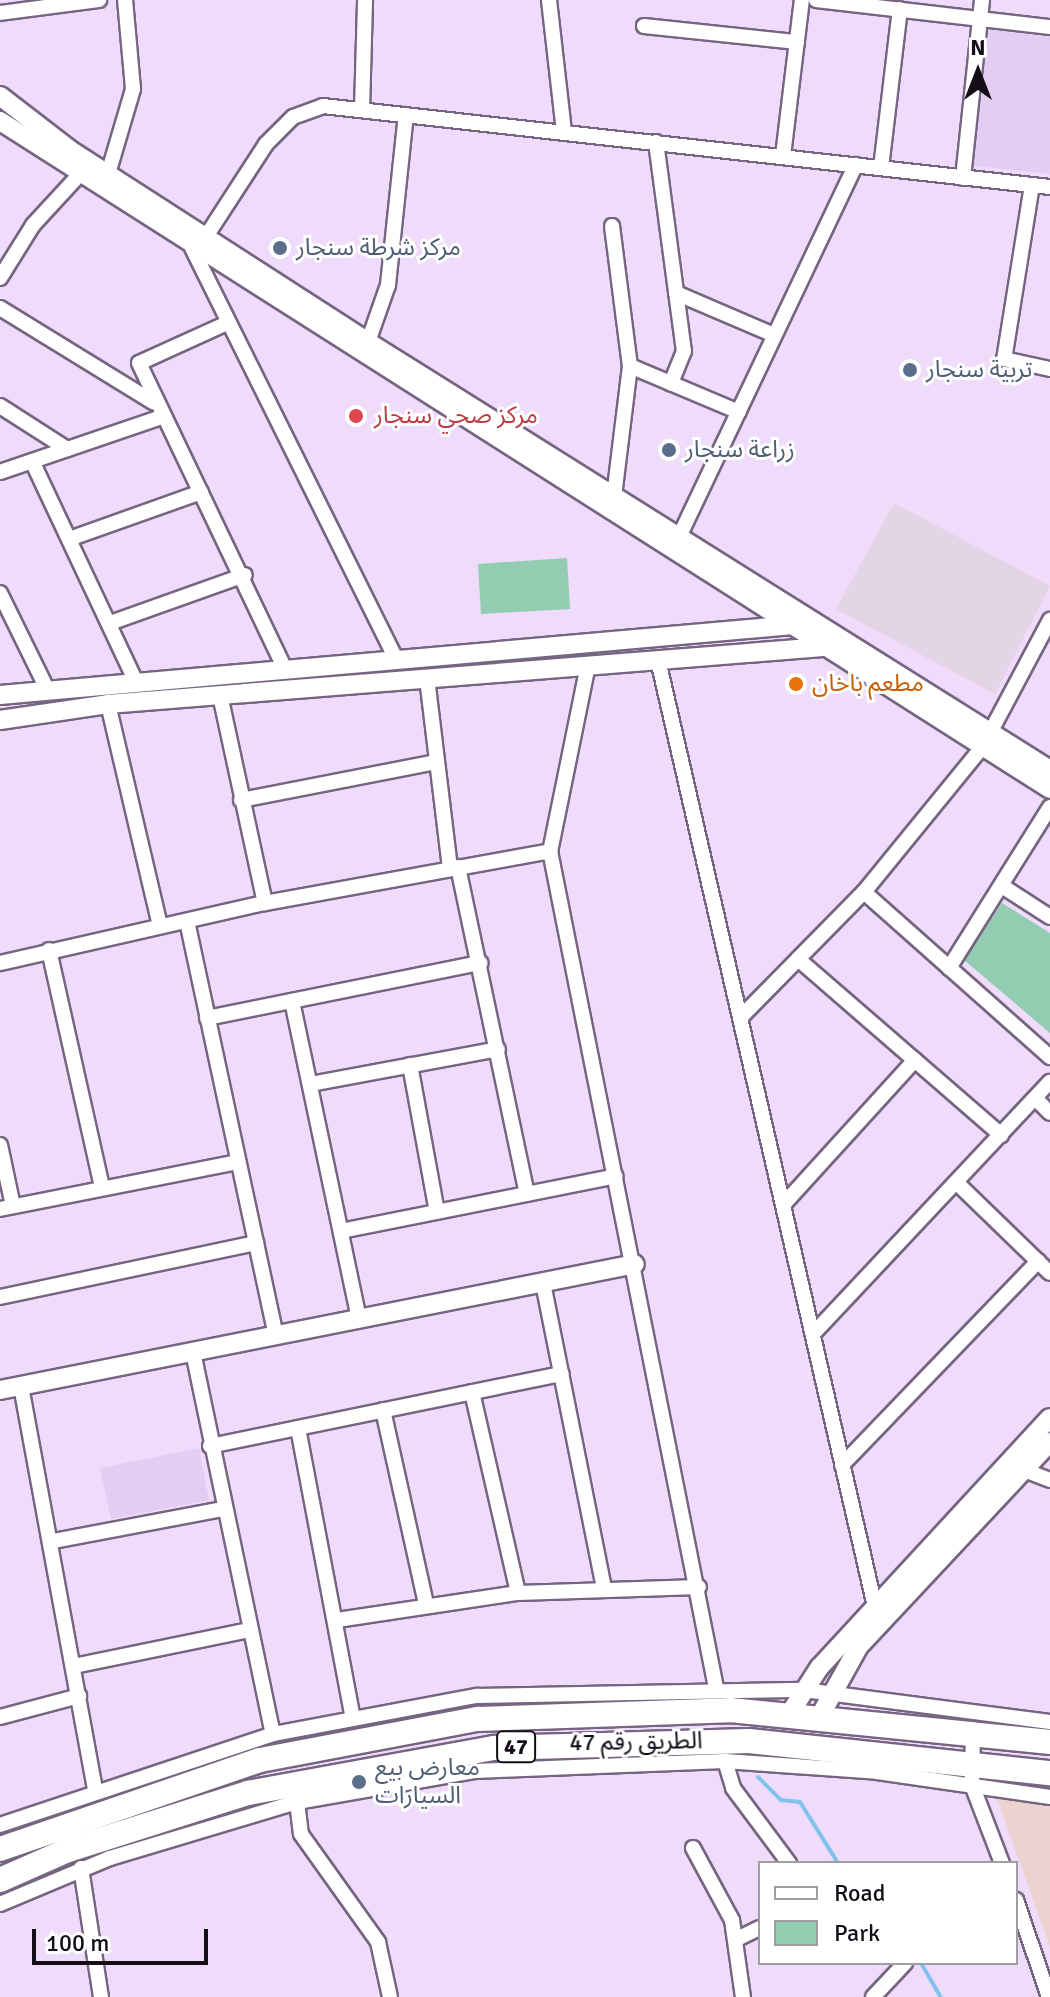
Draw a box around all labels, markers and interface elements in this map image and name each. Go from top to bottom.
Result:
north arrow [938,32,1018,112]
text: N [970,34,986,61]
place label: مركز شرطة سنجار [296,234,461,262]
marker: مركز شرطة سنجار [271,239,289,257]
place label: تربية سنجار [926,356,1032,384]
marker: تربية سنجار [901,361,919,379]
place label: مركز صحي سنجار [374,402,538,430]
marker: مركز صحي سنجار [345,405,367,427]
place label: زراعة سنجار [685,436,795,464]
marker: زراعة سنجار [660,441,678,459]
place label: مطعم باخان [812,670,924,698]
marker: مطعم باخان [787,675,805,693]
street label: الطريق رقم 47 [569,1726,703,1758]
road number: 47 [496,1729,536,1765]
place label: معارض بيع السيارات [375,1754,480,1810]
marker: معارض بيع السيارات [350,1773,368,1791]
legend [758,1861,1018,1965]
text: Road [834,1878,885,1908]
scale bar [36,1913,212,1963]
text: Park [834,1918,880,1948]
text: 100 m [46,1928,109,1958]

